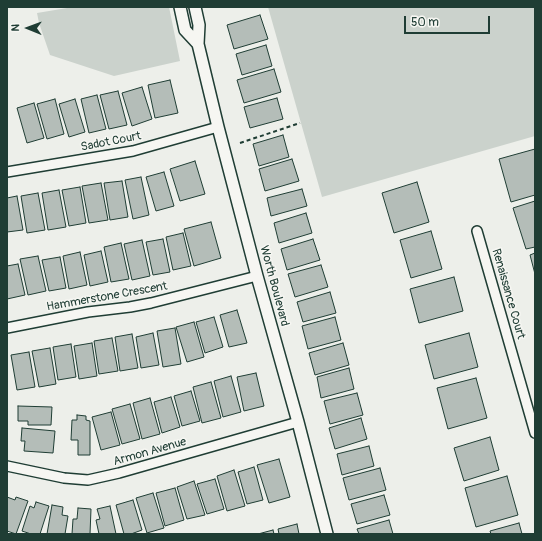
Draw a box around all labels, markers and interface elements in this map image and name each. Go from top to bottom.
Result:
north arrow [8,8,48,48]
scale bar [406,8,492,34]
text: 50 m [411,15,439,30]
text: N [9,24,22,32]
street label: Sadot Court [80,129,142,155]
street label: Worth Boulevard [256,244,292,328]
street label: Renaissance Court [488,247,528,341]
street label: Hammerstone Crescent [45,279,169,315]
street label: Armon Avenue [112,435,188,469]

